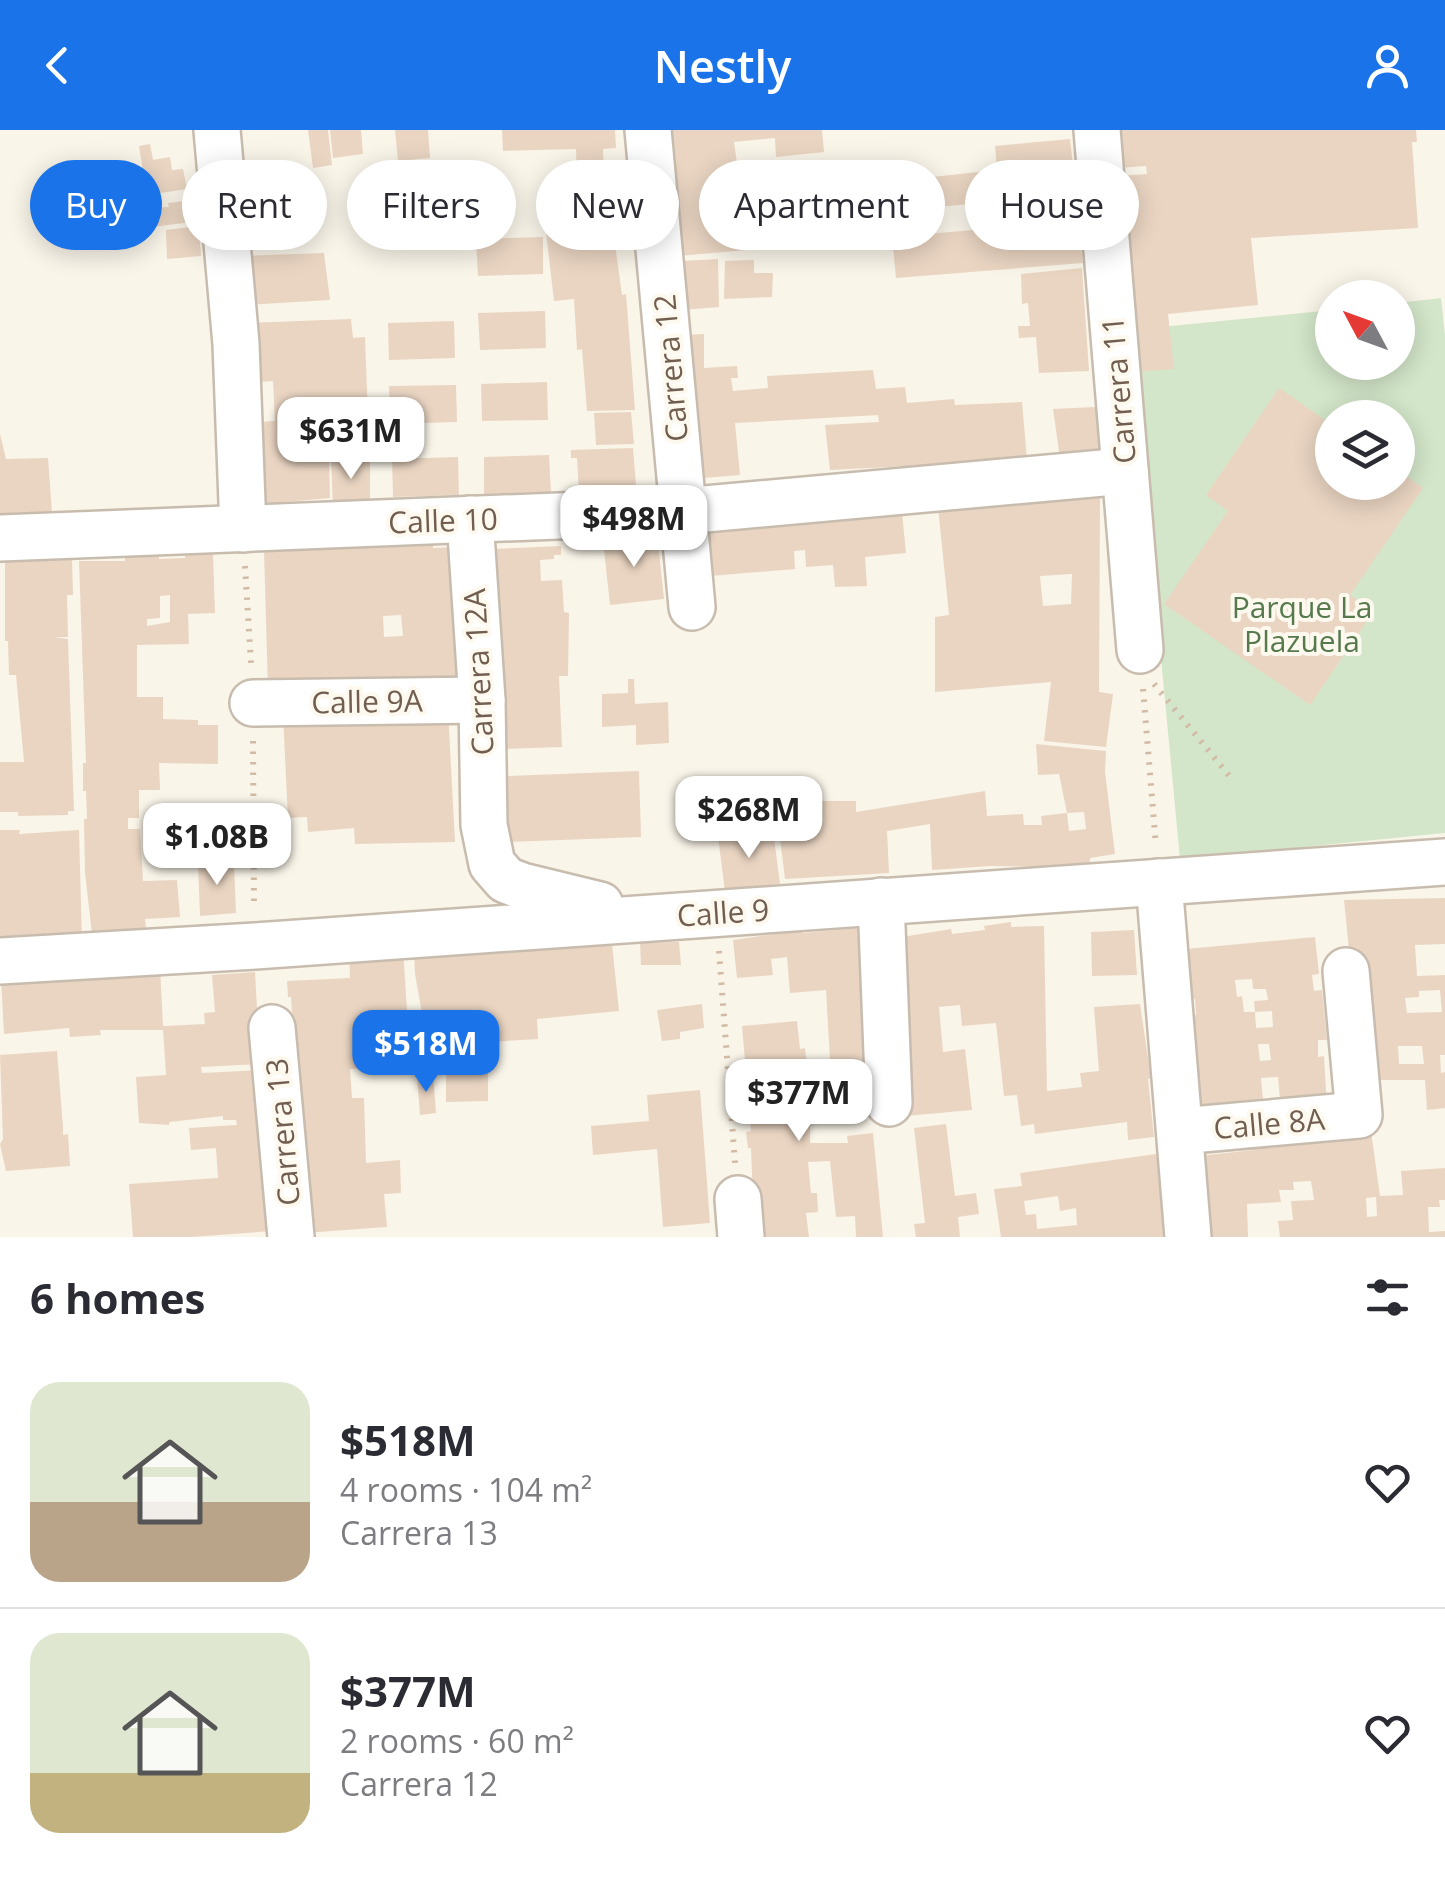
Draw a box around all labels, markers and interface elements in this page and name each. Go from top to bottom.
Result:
text: Nestly [654,35,791,96]
icon: back [30,38,85,93]
icon: person [1360,38,1415,93]
chip: Buy [30,160,162,250]
chip: Rent [182,160,327,250]
chip: Filters [347,160,516,250]
chip: New [536,160,679,250]
chip: Apartment [699,160,945,250]
chip: House [965,160,1139,250]
north arrow [1315,280,1415,380]
map controls [1315,280,1415,500]
street label: Carrera 12 [643,293,697,443]
street label: Carrera 11 [1091,315,1145,465]
pin: $631M [281,397,421,482]
button: layers [1315,400,1415,500]
text: $631M [299,408,403,451]
pin: $498M [564,485,704,570]
text: $498M [582,496,686,539]
street label: Calle 10 [387,498,499,542]
park label: Parque La Plazuela [1232,586,1372,661]
street label: Carrera 12A [453,588,503,756]
street label: Calle 9A [311,680,423,722]
pin: $268M [679,776,819,861]
text: $268M [697,787,801,830]
pin: $1.08B [136,803,298,888]
text: $1.08B [165,814,269,857]
street label: Calle 9 [675,888,771,936]
pin: $518M [356,1010,496,1095]
text: $518M [374,1021,478,1064]
street label: Carrera 13 [255,1057,309,1207]
pin: $377M [729,1059,869,1144]
text: $377M [747,1070,851,1113]
street label: Calle 8A [1212,1098,1326,1148]
text: 6 homes [30,1269,205,1326]
icon: filters [1360,1270,1415,1325]
text: $518M [340,1411,476,1468]
icon: home [110,1422,230,1542]
icon: heart [1360,1455,1415,1510]
text: 4 rooms · 104 m² [340,1468,592,1511]
text: Carrera 13 [340,1511,498,1554]
text: $377M [340,1662,476,1719]
icon: home [110,1673,230,1793]
icon: heart [1360,1706,1415,1761]
text: 2 rooms · 60 m² [340,1719,574,1762]
text: Carrera 12 [340,1762,498,1805]

